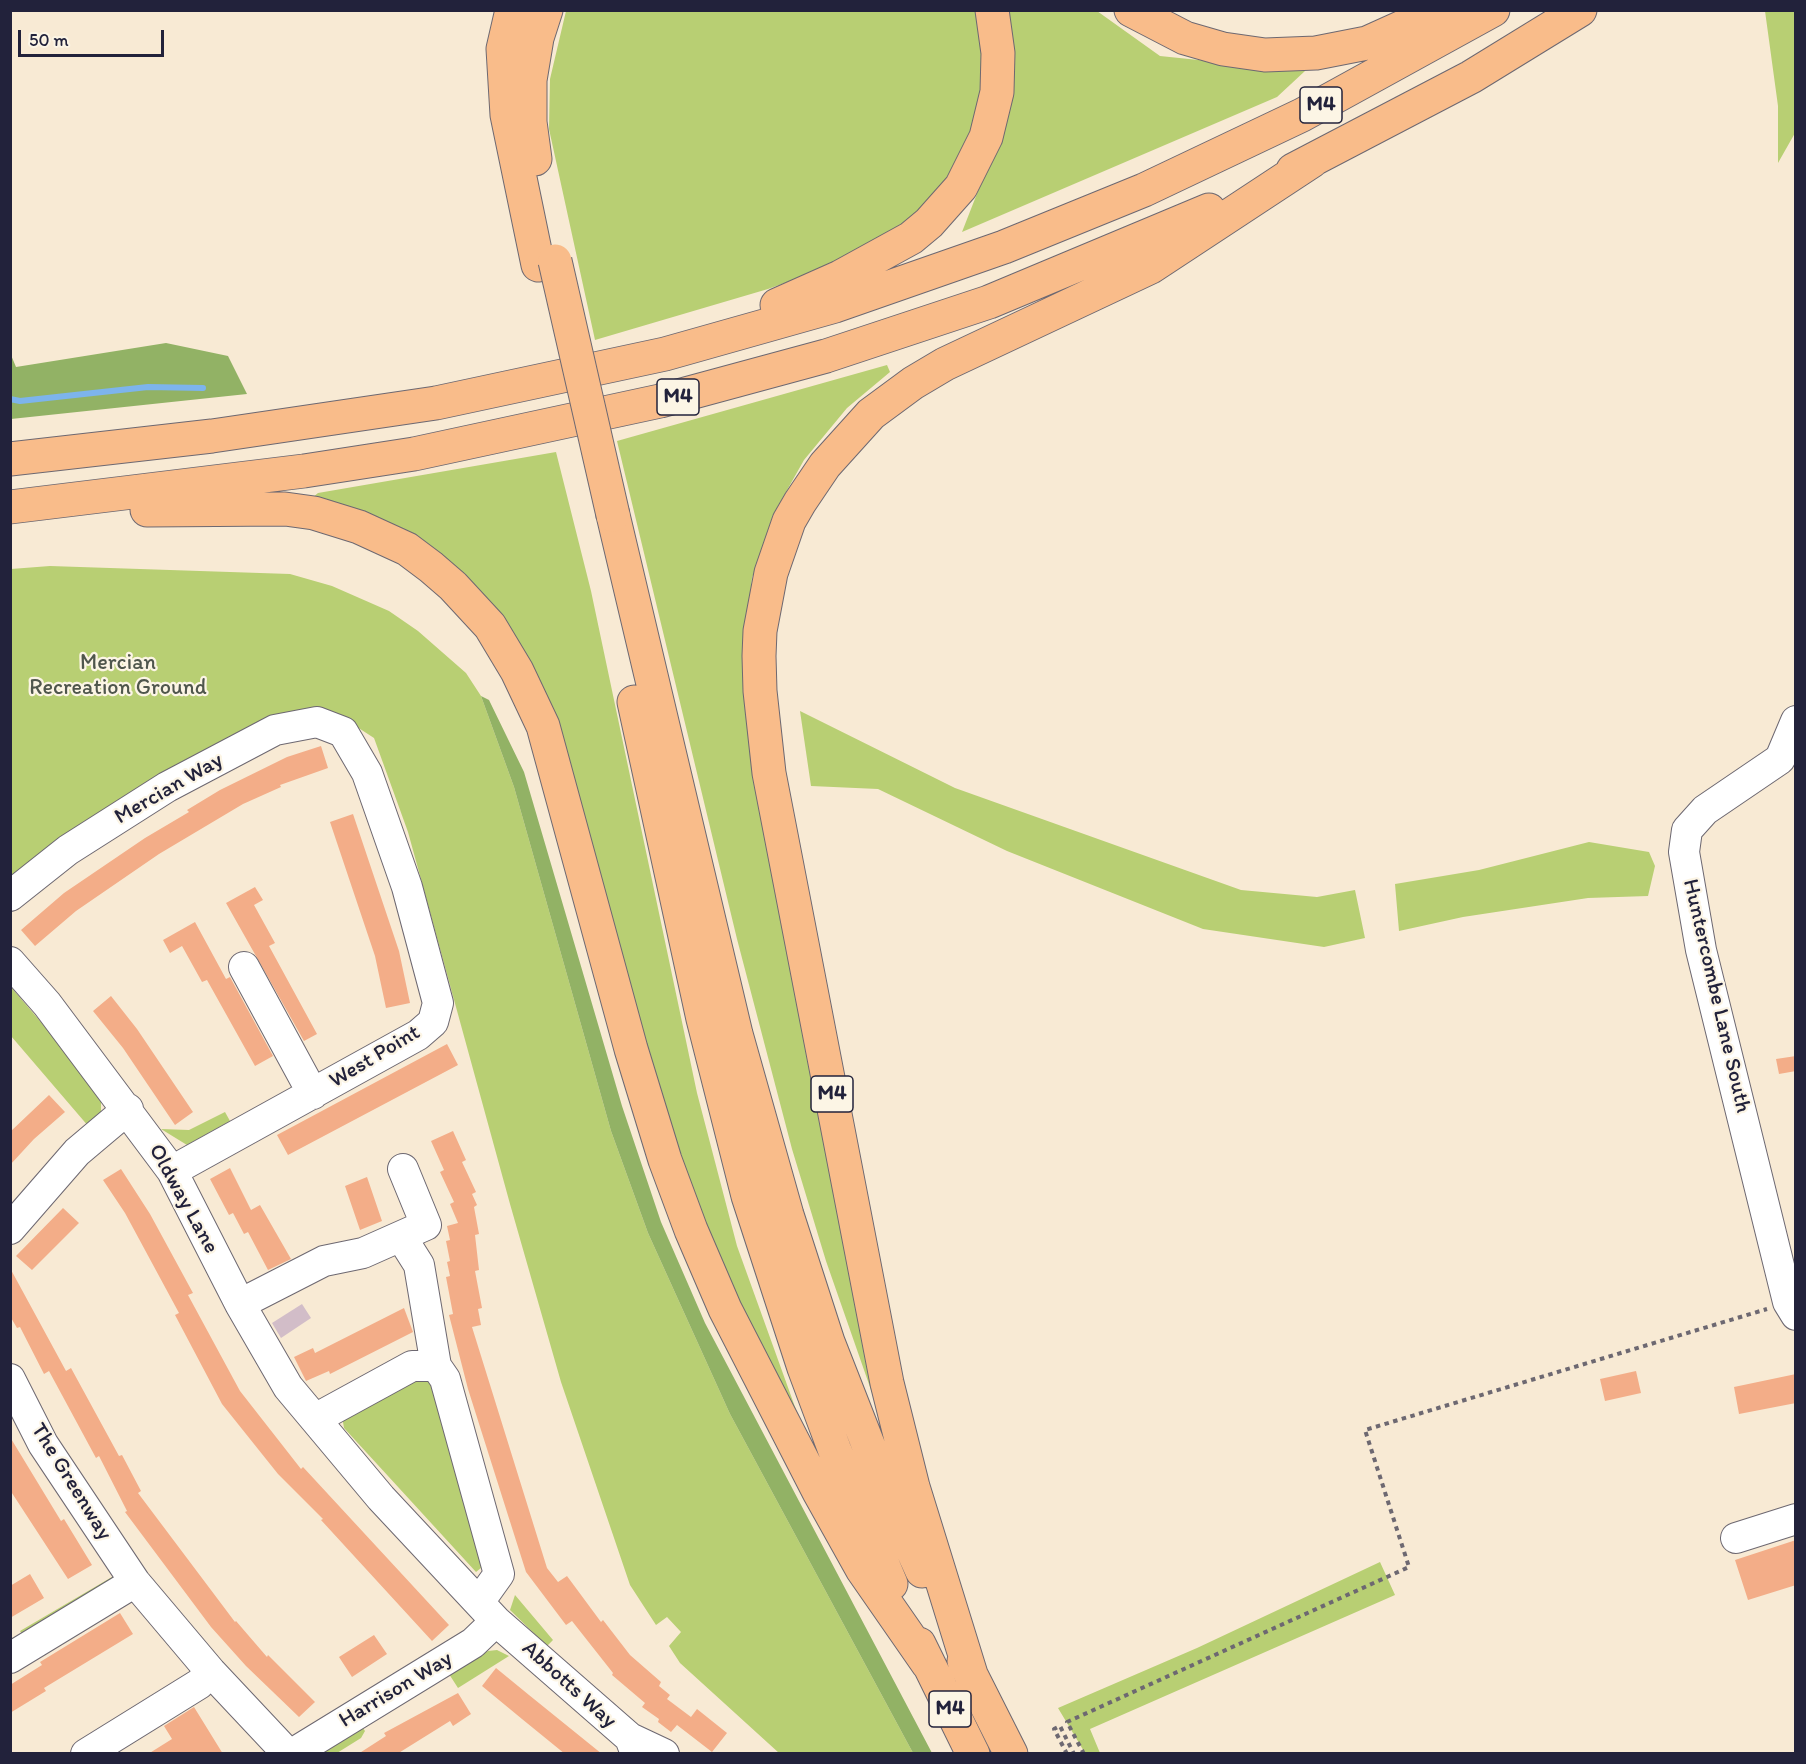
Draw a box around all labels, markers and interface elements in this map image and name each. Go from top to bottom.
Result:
scale bar [21,18,166,56]
text: 50 m [29,29,69,51]
road number: M4 [1300,87,1342,123]
road number: M4 [657,379,699,415]
park label: Mercian Recreation Ground [29,650,207,702]
street label: Mercian Way [110,747,228,831]
street label: Huntercombe Lane South [1676,877,1756,1115]
street label: West Point [325,1020,425,1094]
road number: M4 [811,1076,853,1112]
street label: Oldway Lane [142,1140,224,1258]
street label: The Greenway [25,1419,117,1545]
street label: Abbotts Way [516,1636,622,1734]
street label: Harrison Way [335,1646,457,1734]
road number: M4 [929,1691,971,1727]

